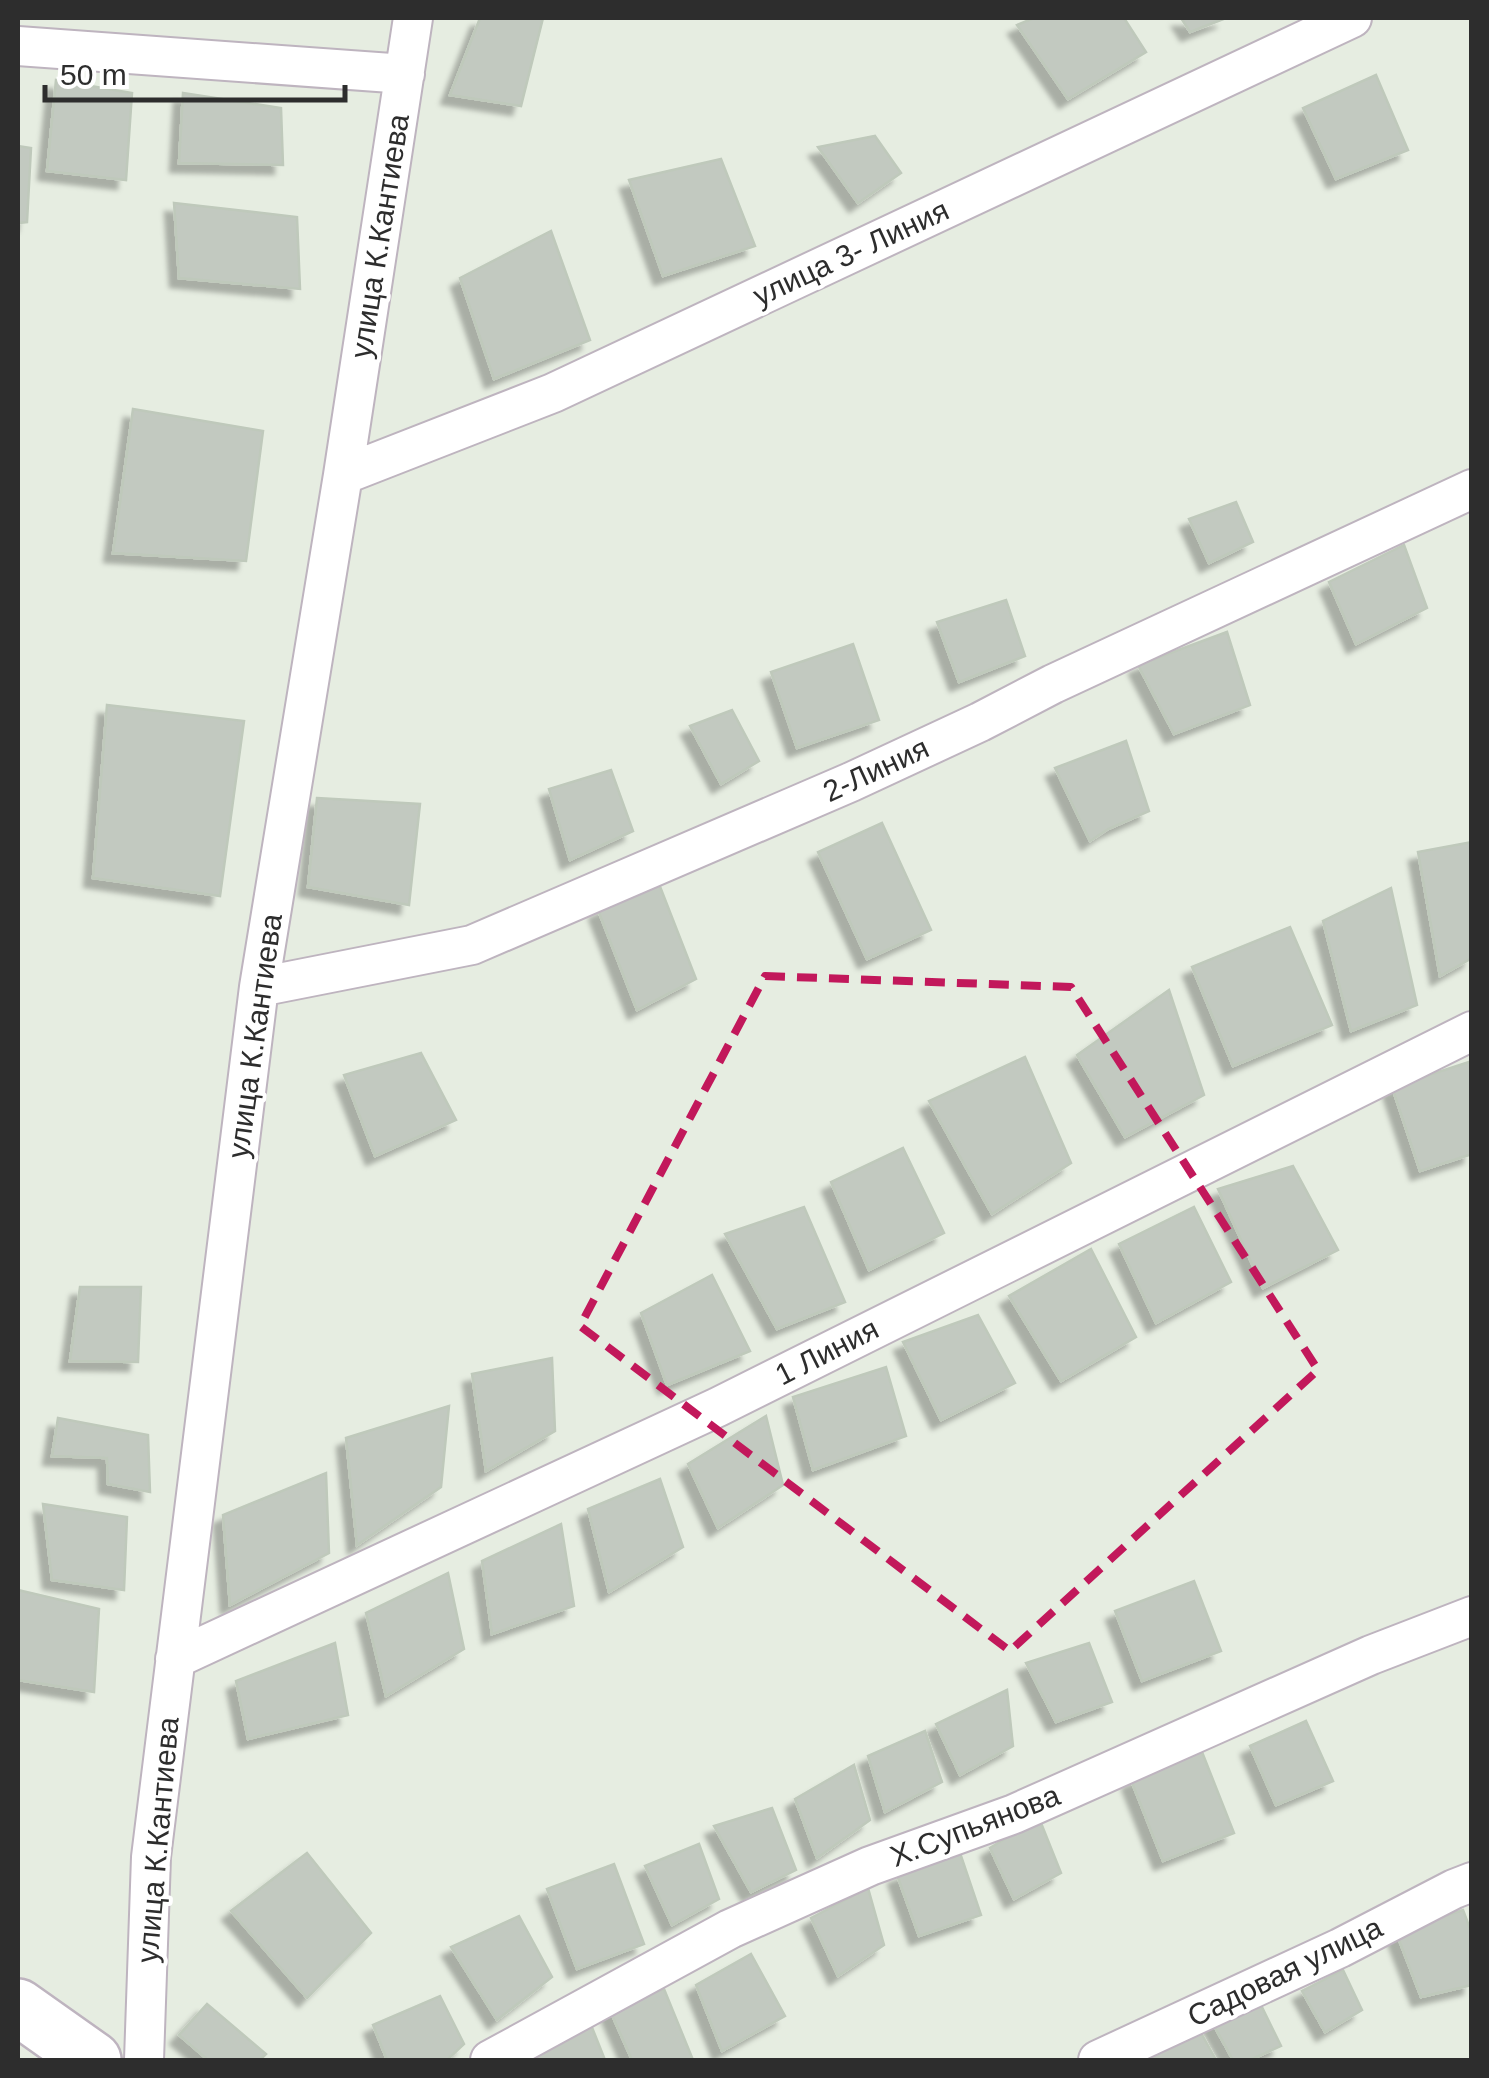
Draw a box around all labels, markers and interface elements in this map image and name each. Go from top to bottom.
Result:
scale bar [45,40,345,102]
text: 50 m [60,58,127,91]
street label: улица К.Кантиева [344,111,415,360]
street label: улица 3- Линия [748,193,954,312]
street label: 2-Линия [818,731,934,808]
street label: улица К.Кантиева [221,911,288,1160]
street label: 1 Линия [770,1312,884,1391]
street label: улица К.Кантиева [130,1715,185,1964]
street label: Х.Супьянова [886,1778,1064,1873]
street label: Садовая улица [1182,1910,1388,2033]

